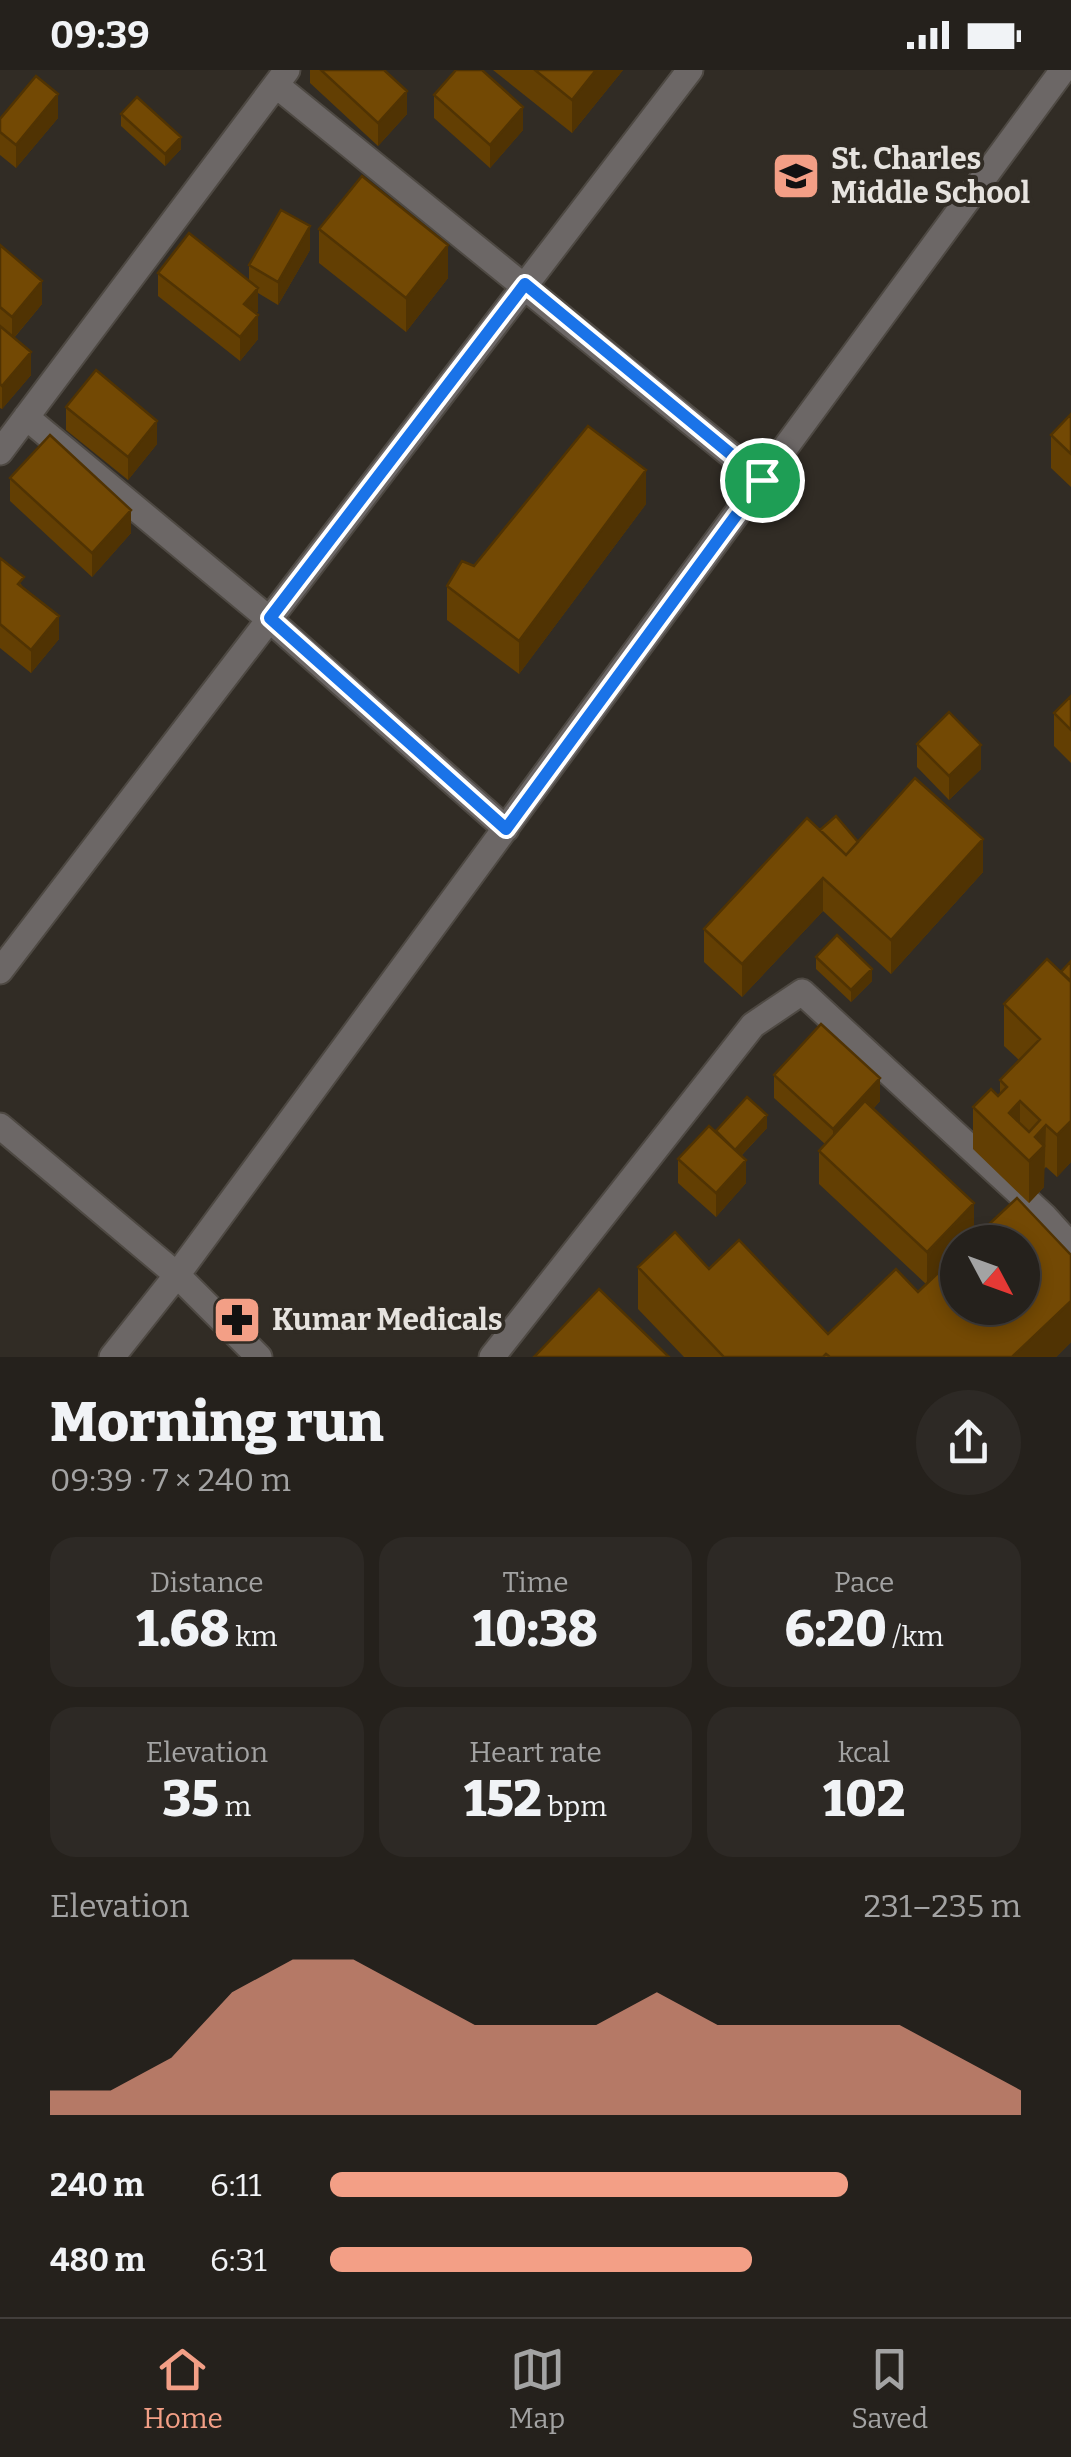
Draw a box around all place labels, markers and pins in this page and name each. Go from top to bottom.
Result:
place label: St. Charles Middle School [831,141,1030,211]
school or university icon: St. Charles Middle School [770,150,822,202]
pin [720,438,805,523]
pharmacy icon: Kumar Medicals [211,1294,263,1346]
place label: Kumar Medicals [272,1302,503,1338]

